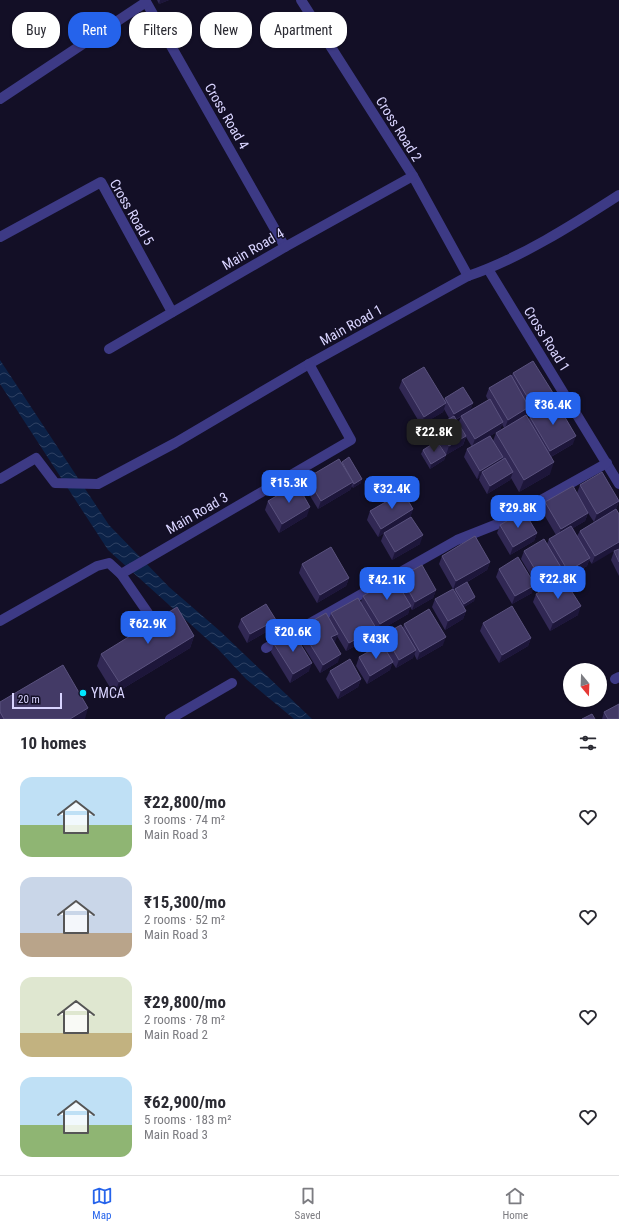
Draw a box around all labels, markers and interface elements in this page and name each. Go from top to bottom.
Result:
chip: Buy [12,12,60,48]
chip: Rent [68,12,121,48]
chip: Filters [129,12,192,48]
chip: New [200,12,252,48]
chip: Apartment [260,12,347,48]
street label: Cross Road 4 [202,80,252,152]
street label: Cross Road 2 [373,94,425,164]
street label: Cross Road 5 [107,176,157,248]
street label: Main Road 4 [219,225,287,273]
street label: Main Road 1 [317,301,385,349]
street label: Cross Road 1 [521,304,573,374]
pin: ₹36.4K [520,392,586,426]
text: ₹36.4K [535,397,571,412]
pin: ₹22.8K [401,419,467,453]
text: ₹22.8K [416,424,452,439]
pin: ₹15.3K [256,470,322,504]
text: ₹15.3K [271,475,307,490]
pin: ₹32.4K [359,476,425,510]
text: ₹32.4K [374,481,410,496]
street label: Main Road 3 [163,489,231,537]
pin: ₹29.8K [485,495,551,529]
text: ₹29.8K [500,500,536,515]
pin: ₹22.8K [525,566,591,600]
pin: ₹42.1K [354,567,420,601]
text: ₹22.8K [540,571,576,586]
text: ₹42.1K [369,572,405,587]
pin: ₹62.9K [115,611,181,645]
text: ₹62.9K [130,616,166,631]
pin: ₹20.6K [260,619,326,653]
text: ₹20.6K [275,624,311,639]
pin: ₹43K [352,626,400,660]
text: ₹43K [363,631,389,646]
north arrow [563,663,607,707]
map controls [563,663,607,707]
place label: YMCA [91,685,125,701]
marker: YMCA [78,688,88,698]
scale bar [12,691,62,710]
text: 20 m [18,693,40,706]
icon: filters [577,732,599,754]
text: 10 homes [20,733,86,753]
text: ₹22,800/mo [144,792,226,812]
icon: home [52,793,100,841]
icon: heart [577,806,599,828]
text: 3 rooms · 74 m² [144,812,225,827]
text: Main Road 3 [144,827,208,842]
text: ₹15,300/mo [144,892,226,912]
icon: home [52,893,100,941]
icon: heart [577,906,599,928]
text: 2 rooms · 52 m² [144,912,225,927]
text: Main Road 3 [144,927,208,942]
text: ₹29,800/mo [144,992,226,1012]
icon: home [52,993,100,1041]
icon: heart [577,1006,599,1028]
text: 2 rooms · 78 m² [144,1012,225,1027]
text: Main Road 2 [144,1027,208,1042]
text: ₹62,900/mo [144,1092,226,1112]
icon: home [52,1093,100,1141]
icon: heart [577,1106,599,1128]
text: 5 rooms · 183 m² [144,1112,231,1127]
text: Main Road 3 [144,1127,208,1142]
tab: Map [91,1185,113,1222]
tab: Saved [295,1185,321,1222]
tab: Home [502,1185,528,1222]

